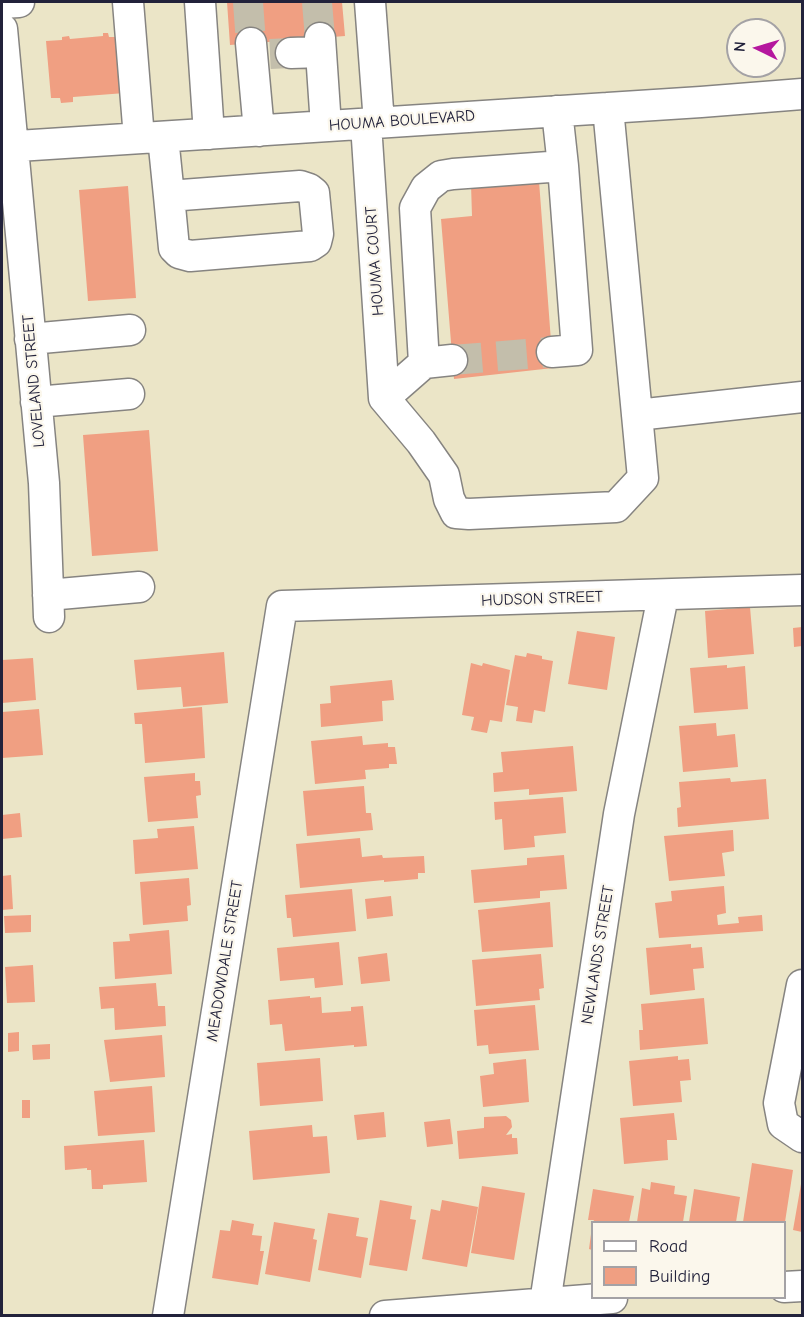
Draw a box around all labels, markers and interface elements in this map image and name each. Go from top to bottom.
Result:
north arrow [726,18,786,78]
text: N [731,41,749,53]
street label: HOUMA BOULEVARD [328,106,476,136]
street label: HOUMA COURT [362,205,388,317]
street label: LOVELAND STREET [19,314,49,448]
street label: HUDSON STREET [481,587,603,611]
street label: MEADOWDALE STREET [203,879,247,1043]
street label: NEWLANDS STREET [578,884,618,1026]
legend [591,1221,786,1299]
text: Road [649,1236,688,1257]
text: Building [649,1266,711,1287]

